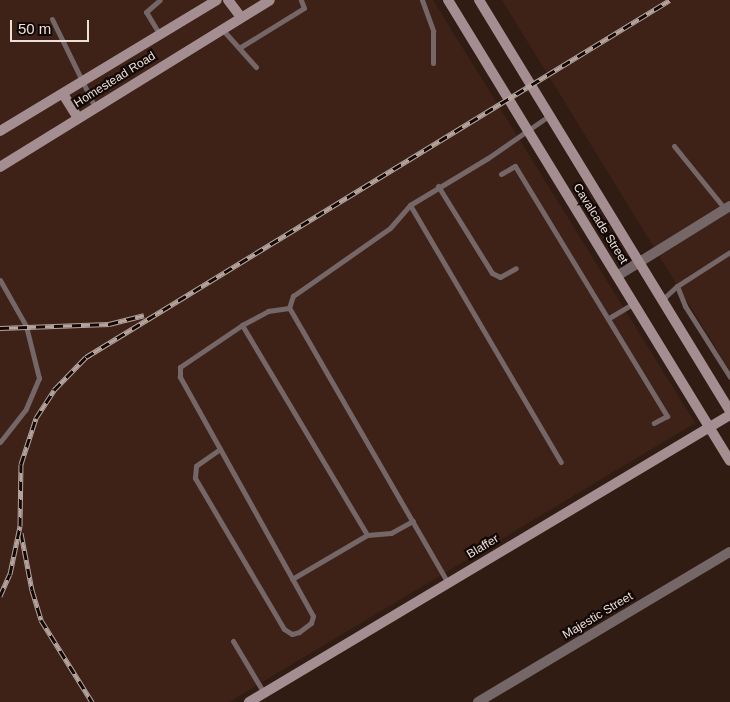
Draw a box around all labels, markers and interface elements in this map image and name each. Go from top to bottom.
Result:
scale bar [12,10,91,42]
text: 50 m [18,20,51,37]
street label: Homestead Road [72,49,158,111]
street label: Cavalcade Street [570,181,630,267]
street label: Blaffer [465,532,501,562]
street label: Majestic Street [560,589,636,643]

